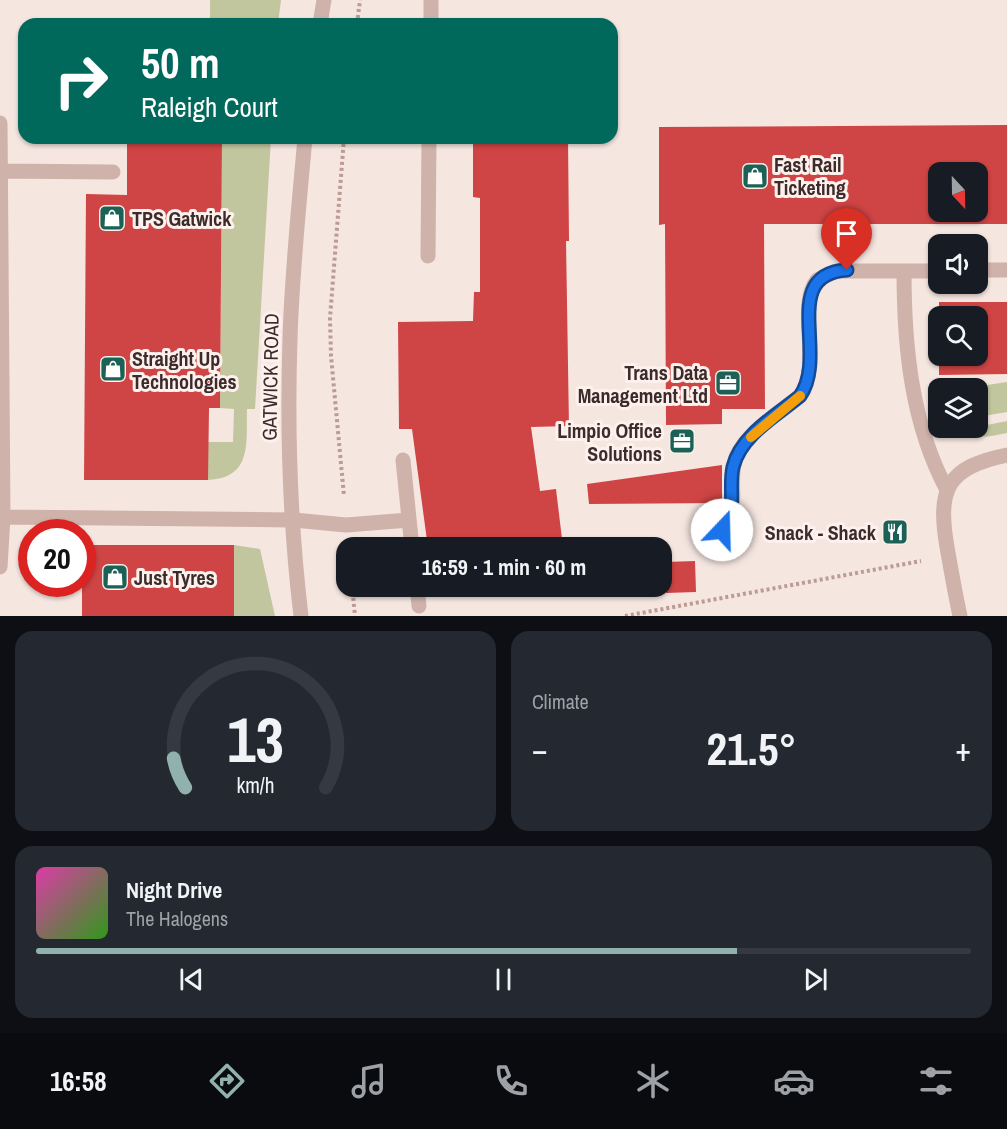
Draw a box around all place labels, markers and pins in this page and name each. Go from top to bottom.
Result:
place label: Fast Rail Ticketing [774,151,846,201]
shop icon: Fast Rail Ticketing [740,161,770,191]
shop icon: TPS Gatwick [97,203,127,233]
place label: TPS Gatwick [132,205,232,232]
pin [821,208,872,270]
place label: Straight Up Technologies [132,345,237,395]
shop icon: Straight Up Technologies [98,354,128,384]
place label: Trans Data Management Ltd [578,359,708,409]
office icon: Trans Data Management Ltd [713,368,743,398]
place label: Limpio Office Solutions [557,417,662,467]
office icon: Limpio Office Solutions [667,426,697,456]
restaurant icon: Snack - Shack [880,517,910,547]
place label: Snack - Shack [765,519,877,546]
shop icon: Just Tyres [100,562,130,592]
place label: Just Tyres [134,564,215,591]

